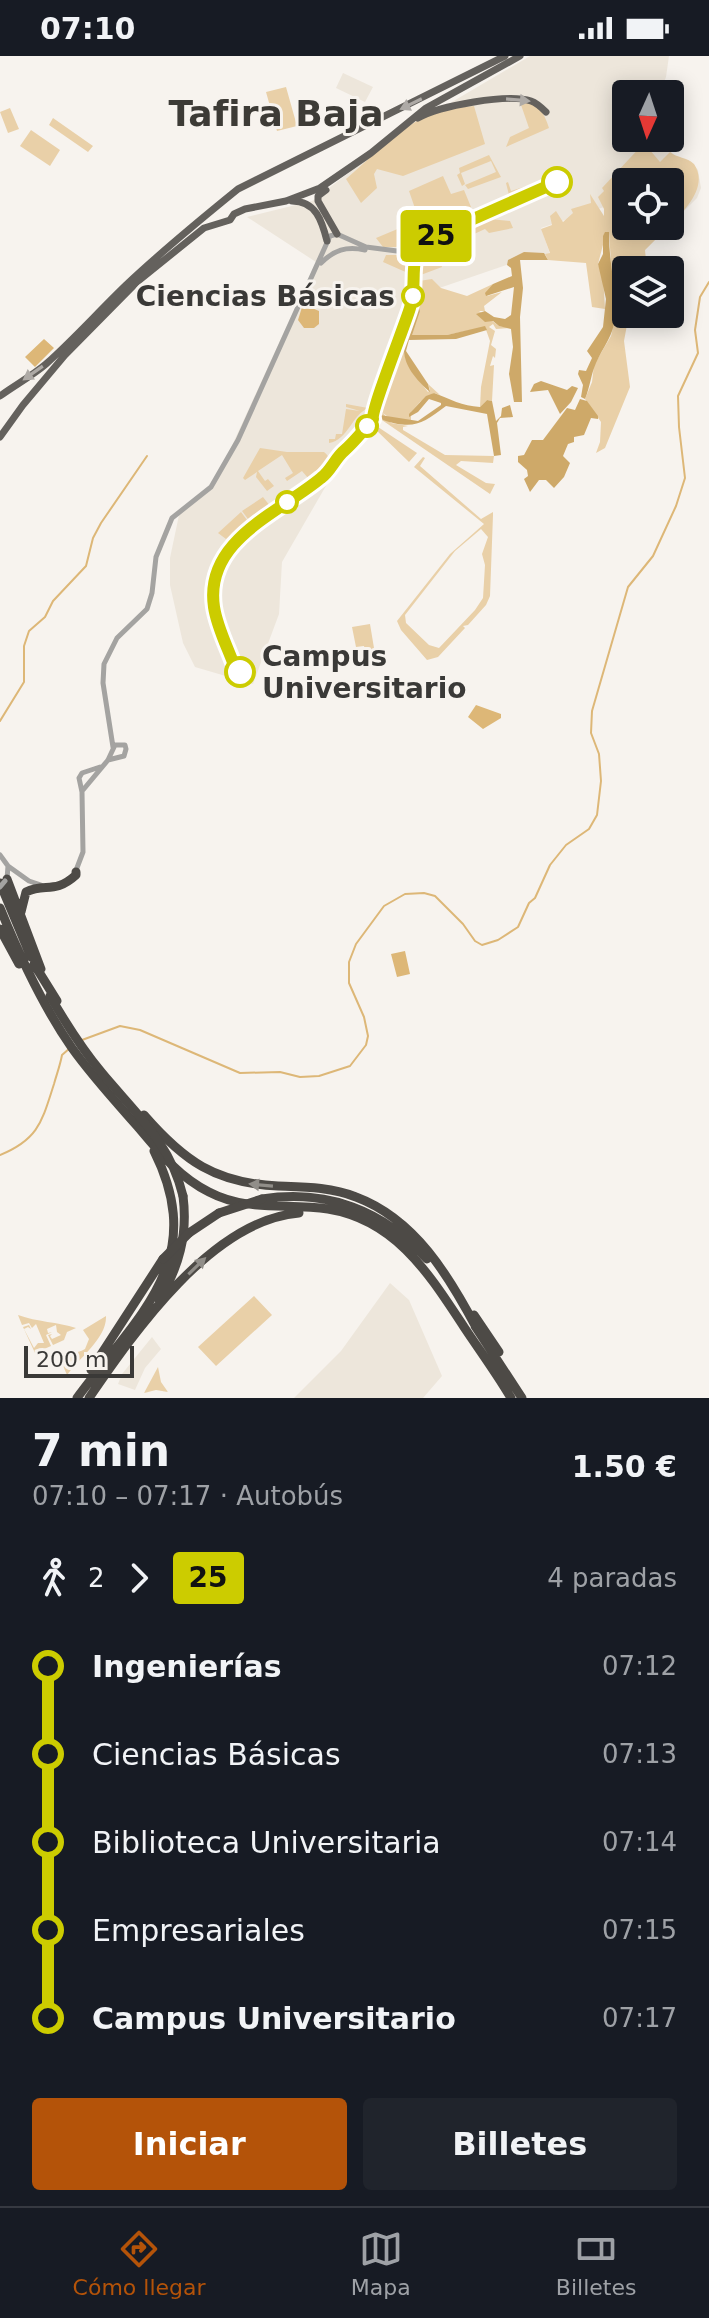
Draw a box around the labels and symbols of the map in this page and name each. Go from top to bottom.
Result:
north arrow [612,80,684,152]
district label: Tafira Baja [168,93,384,134]
one-way arrow [506,94,531,107]
one-way arrow [400,97,423,111]
unlabelled marker [542,167,572,197]
line badge: 25 [400,210,472,262]
place label: Ciencias Básicas [136,280,395,313]
marker: Ciencias Básicas [402,285,424,307]
one-way arrow [22,365,43,380]
unlabelled marker [356,415,378,437]
unlabelled marker [276,491,298,513]
place label: Campus Universitario [262,640,467,705]
marker: Campus Universitario [225,657,255,687]
one-way arrow [248,1178,273,1191]
one-way arrow [187,1257,206,1275]
scale bar [24,1342,134,1378]

